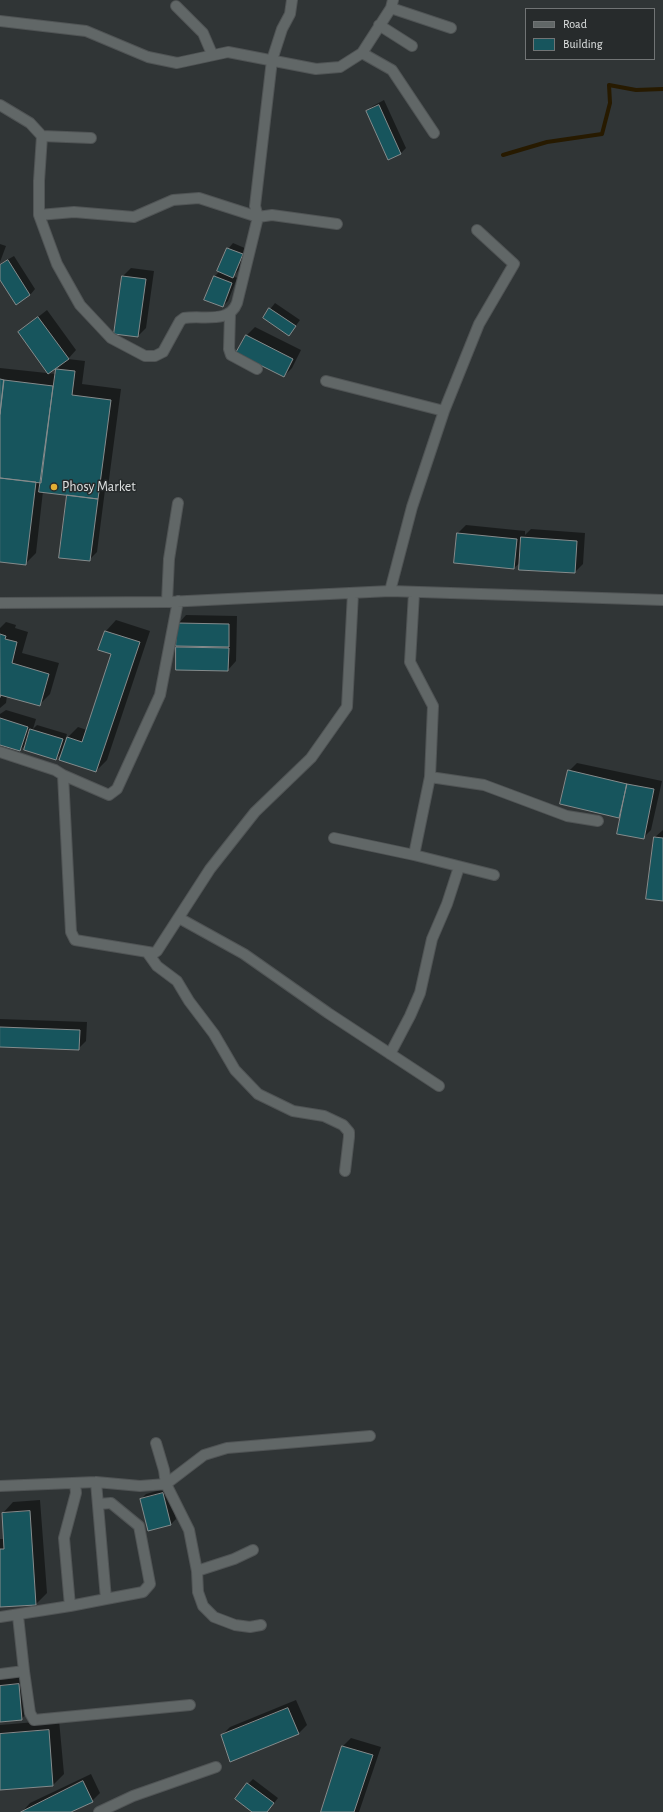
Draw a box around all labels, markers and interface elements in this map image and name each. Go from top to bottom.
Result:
legend [525,8,655,60]
text: Road [563,18,587,30]
text: Building [563,38,603,50]
place label: Phosy Market [62,479,136,495]
marker: Phosy Market [49,482,59,492]

